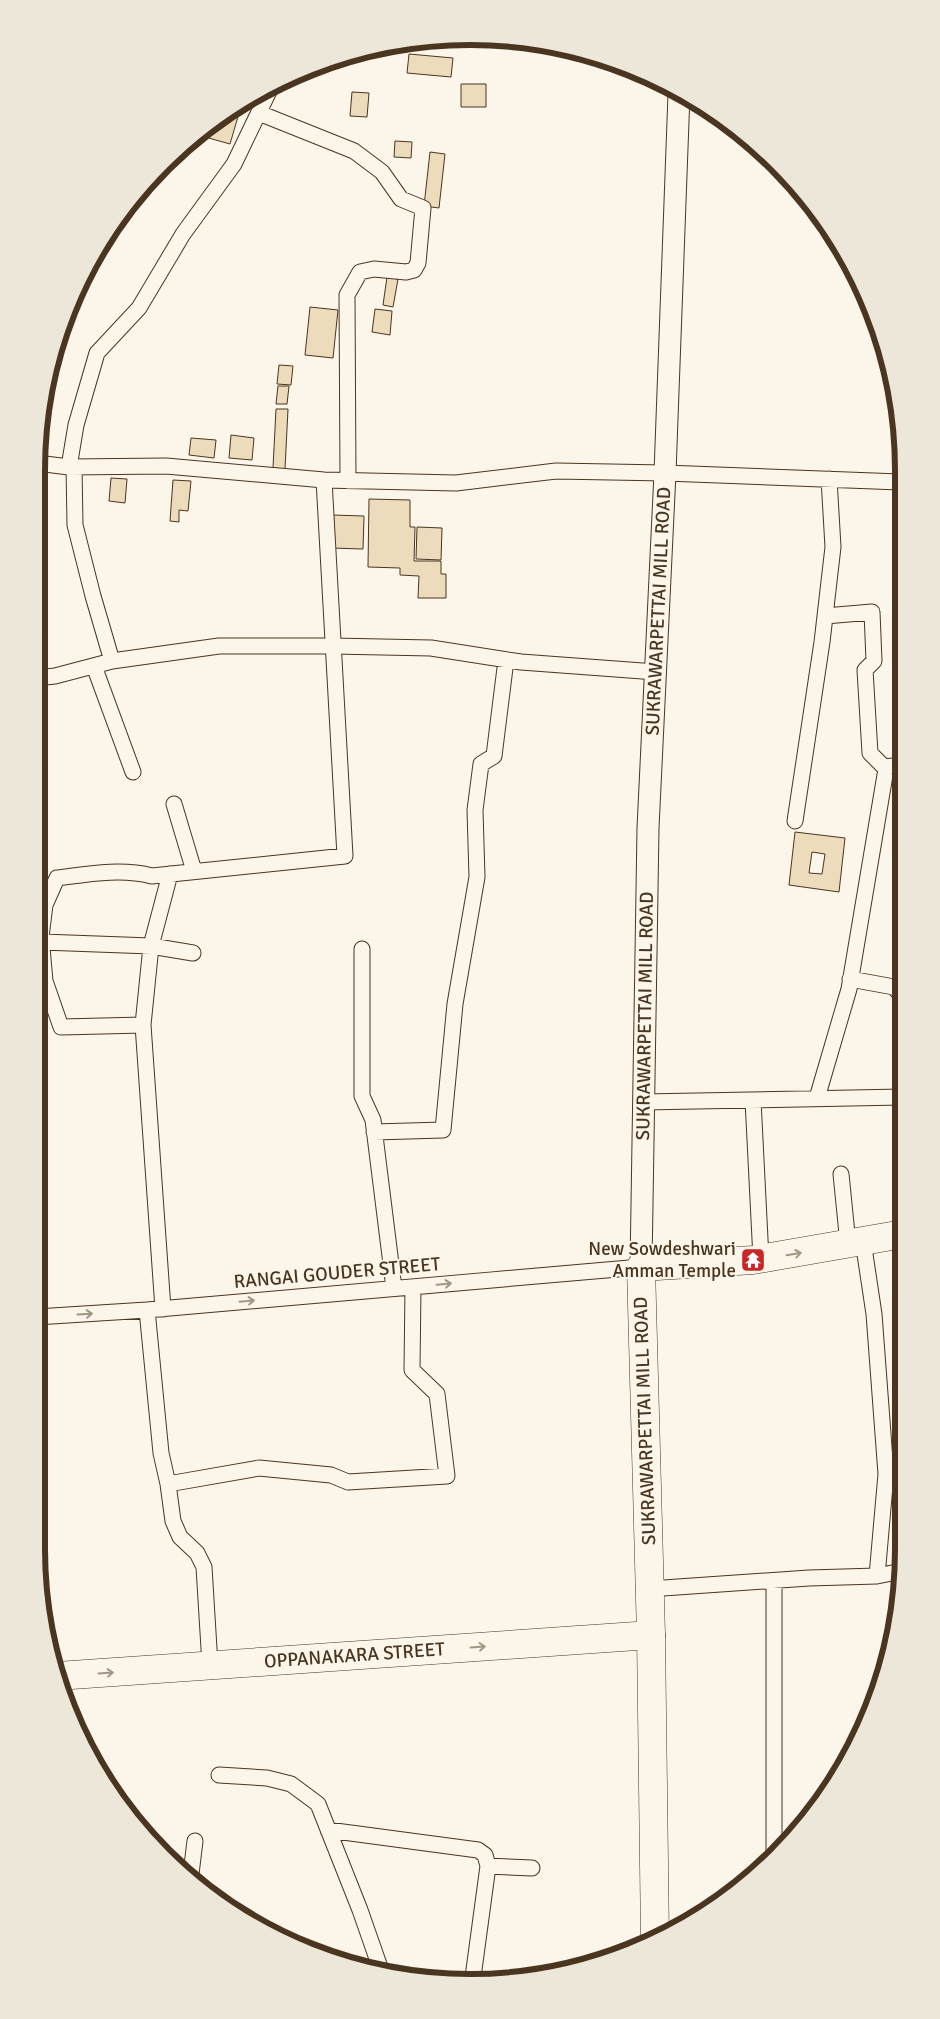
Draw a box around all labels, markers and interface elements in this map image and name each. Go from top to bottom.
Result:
street label: SUKRAWARPETTAI MILL ROAD [640,486,676,736]
street label: SUKRAWARPETTAI MILL ROAD [631,891,659,1141]
place label: New Sowdeshwari Amman Temple [588,1237,736,1283]
temple icon: New Sowdeshwari Amman Temple [740,1247,766,1273]
one-way arrow [785,1248,801,1258]
street label: RANGAI GOUDER STREET [233,1252,442,1294]
one-way arrow [435,1279,451,1289]
street label: SUKRAWARPETTAI MILL ROAD [629,1296,661,1546]
one-way arrow [239,1297,255,1306]
one-way arrow [77,1309,93,1318]
street label: OPPANAKARA STREET [263,1637,446,1674]
one-way arrow [469,1642,485,1651]
one-way arrow [98,1668,114,1677]

